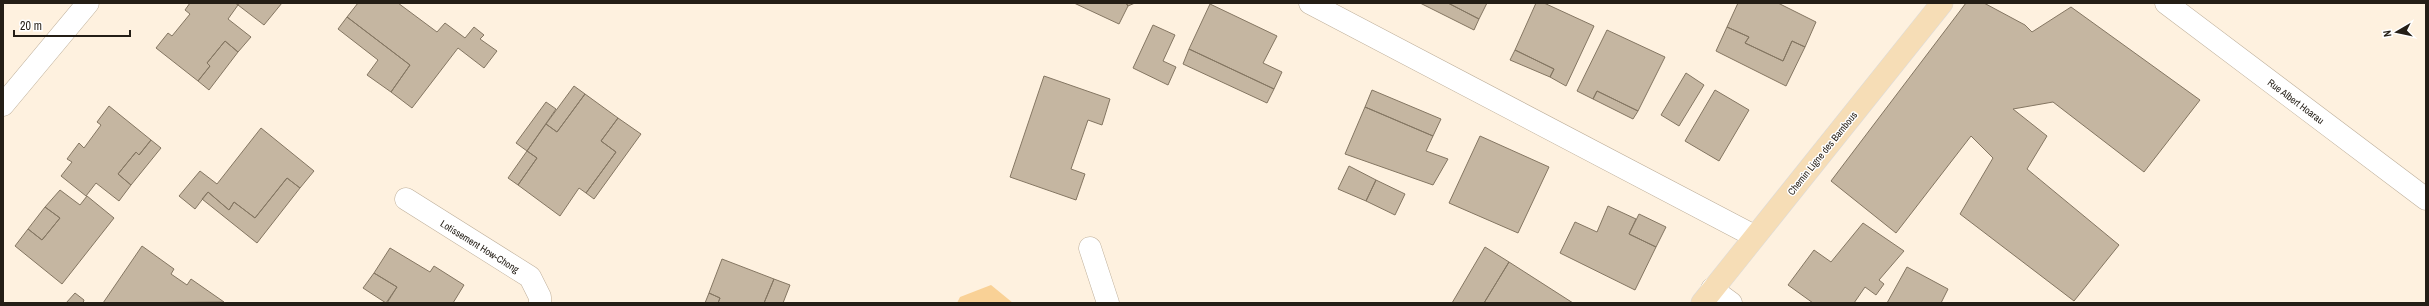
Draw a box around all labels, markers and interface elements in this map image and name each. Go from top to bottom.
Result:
scale bar [14,12,130,38]
north arrow [2377,12,2417,52]
text: 20 m [20,18,42,34]
text: N [2380,29,2395,38]
street label: Rue Albert Hoarau [2265,76,2327,127]
street label: Chemin Ligne des Bambous [1785,109,1860,198]
street label: Lotissement How-Chong [438,217,522,276]

